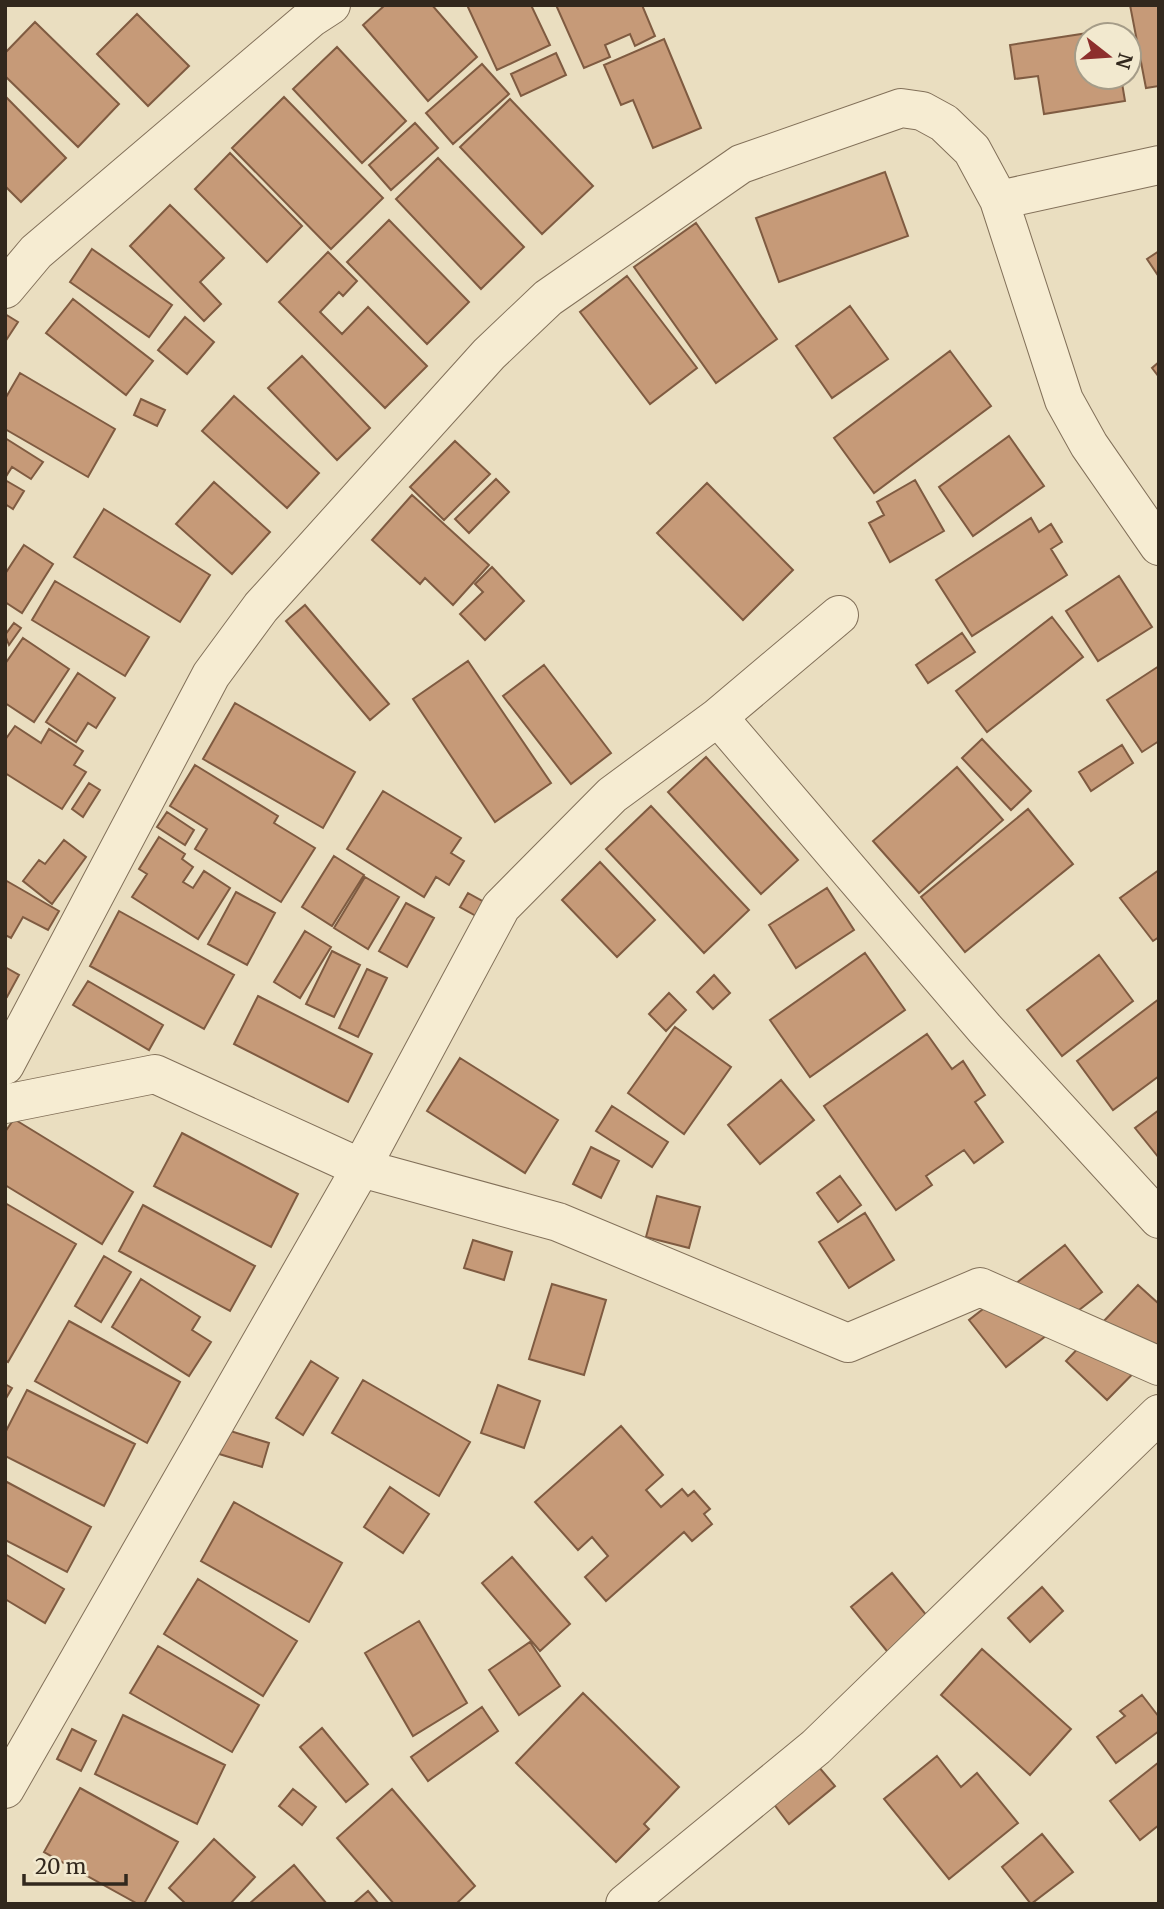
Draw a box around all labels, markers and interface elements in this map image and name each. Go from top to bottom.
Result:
north arrow [1073,21,1143,91]
text: N [1111,50,1138,72]
scale bar [24,1842,126,1886]
text: 20 m [35,1853,87,1880]

